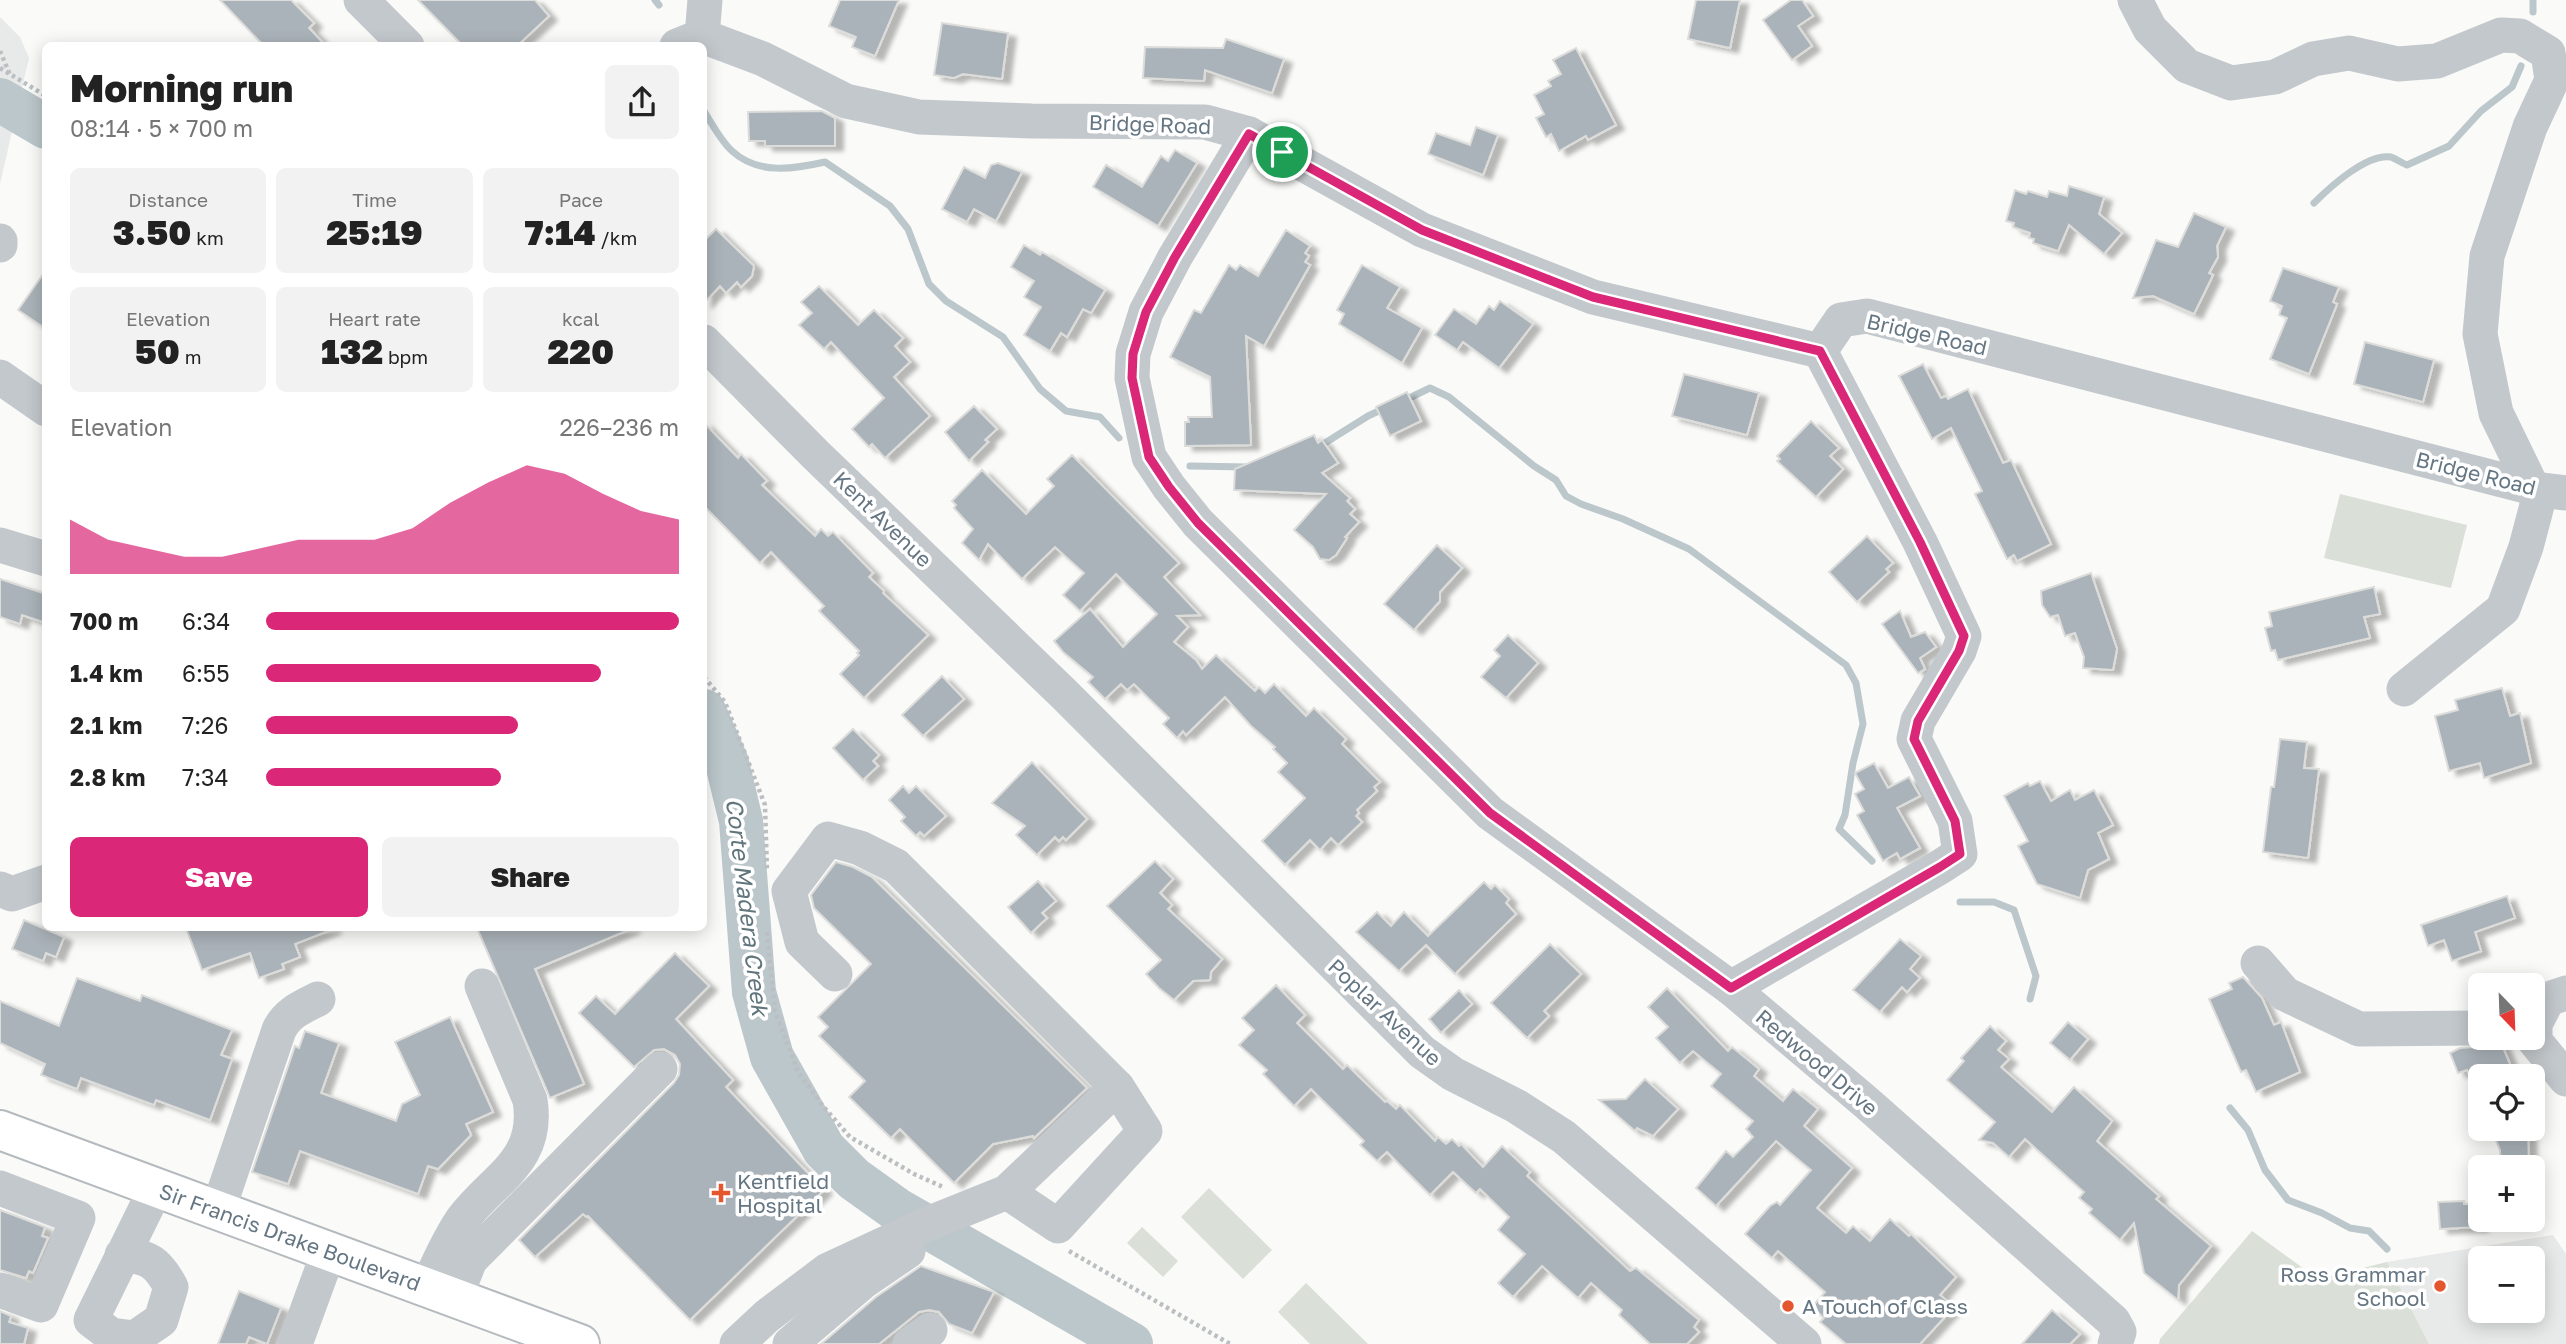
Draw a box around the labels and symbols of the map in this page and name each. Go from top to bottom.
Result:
street label: Bridge Road [1088,109,1212,139]
pin [1252,122,1312,182]
street label: Bridge Road [1864,308,1990,360]
street label: Bridge Road [2413,446,2539,500]
street label: Kent Avenue [828,466,938,572]
water label: Corte Madera Creek [721,797,775,1019]
street label: Poplar Avenue [1323,953,1447,1071]
north arrow [2468,973,2544,1050]
street label: Redwood Drive [1751,1003,1883,1121]
place label: Kentfield Hospital [737,1168,829,1218]
street label: Sir Francis Drake Boulevard [156,1178,424,1296]
marker: Kentfield Hospital [711,1183,731,1203]
place label: Ross Grammar School [2280,1261,2426,1311]
marker: Ross Grammar School [2432,1278,2448,1294]
place label: A Touch of Class [1802,1293,1968,1319]
marker: A Touch of Class [1780,1298,1796,1314]

